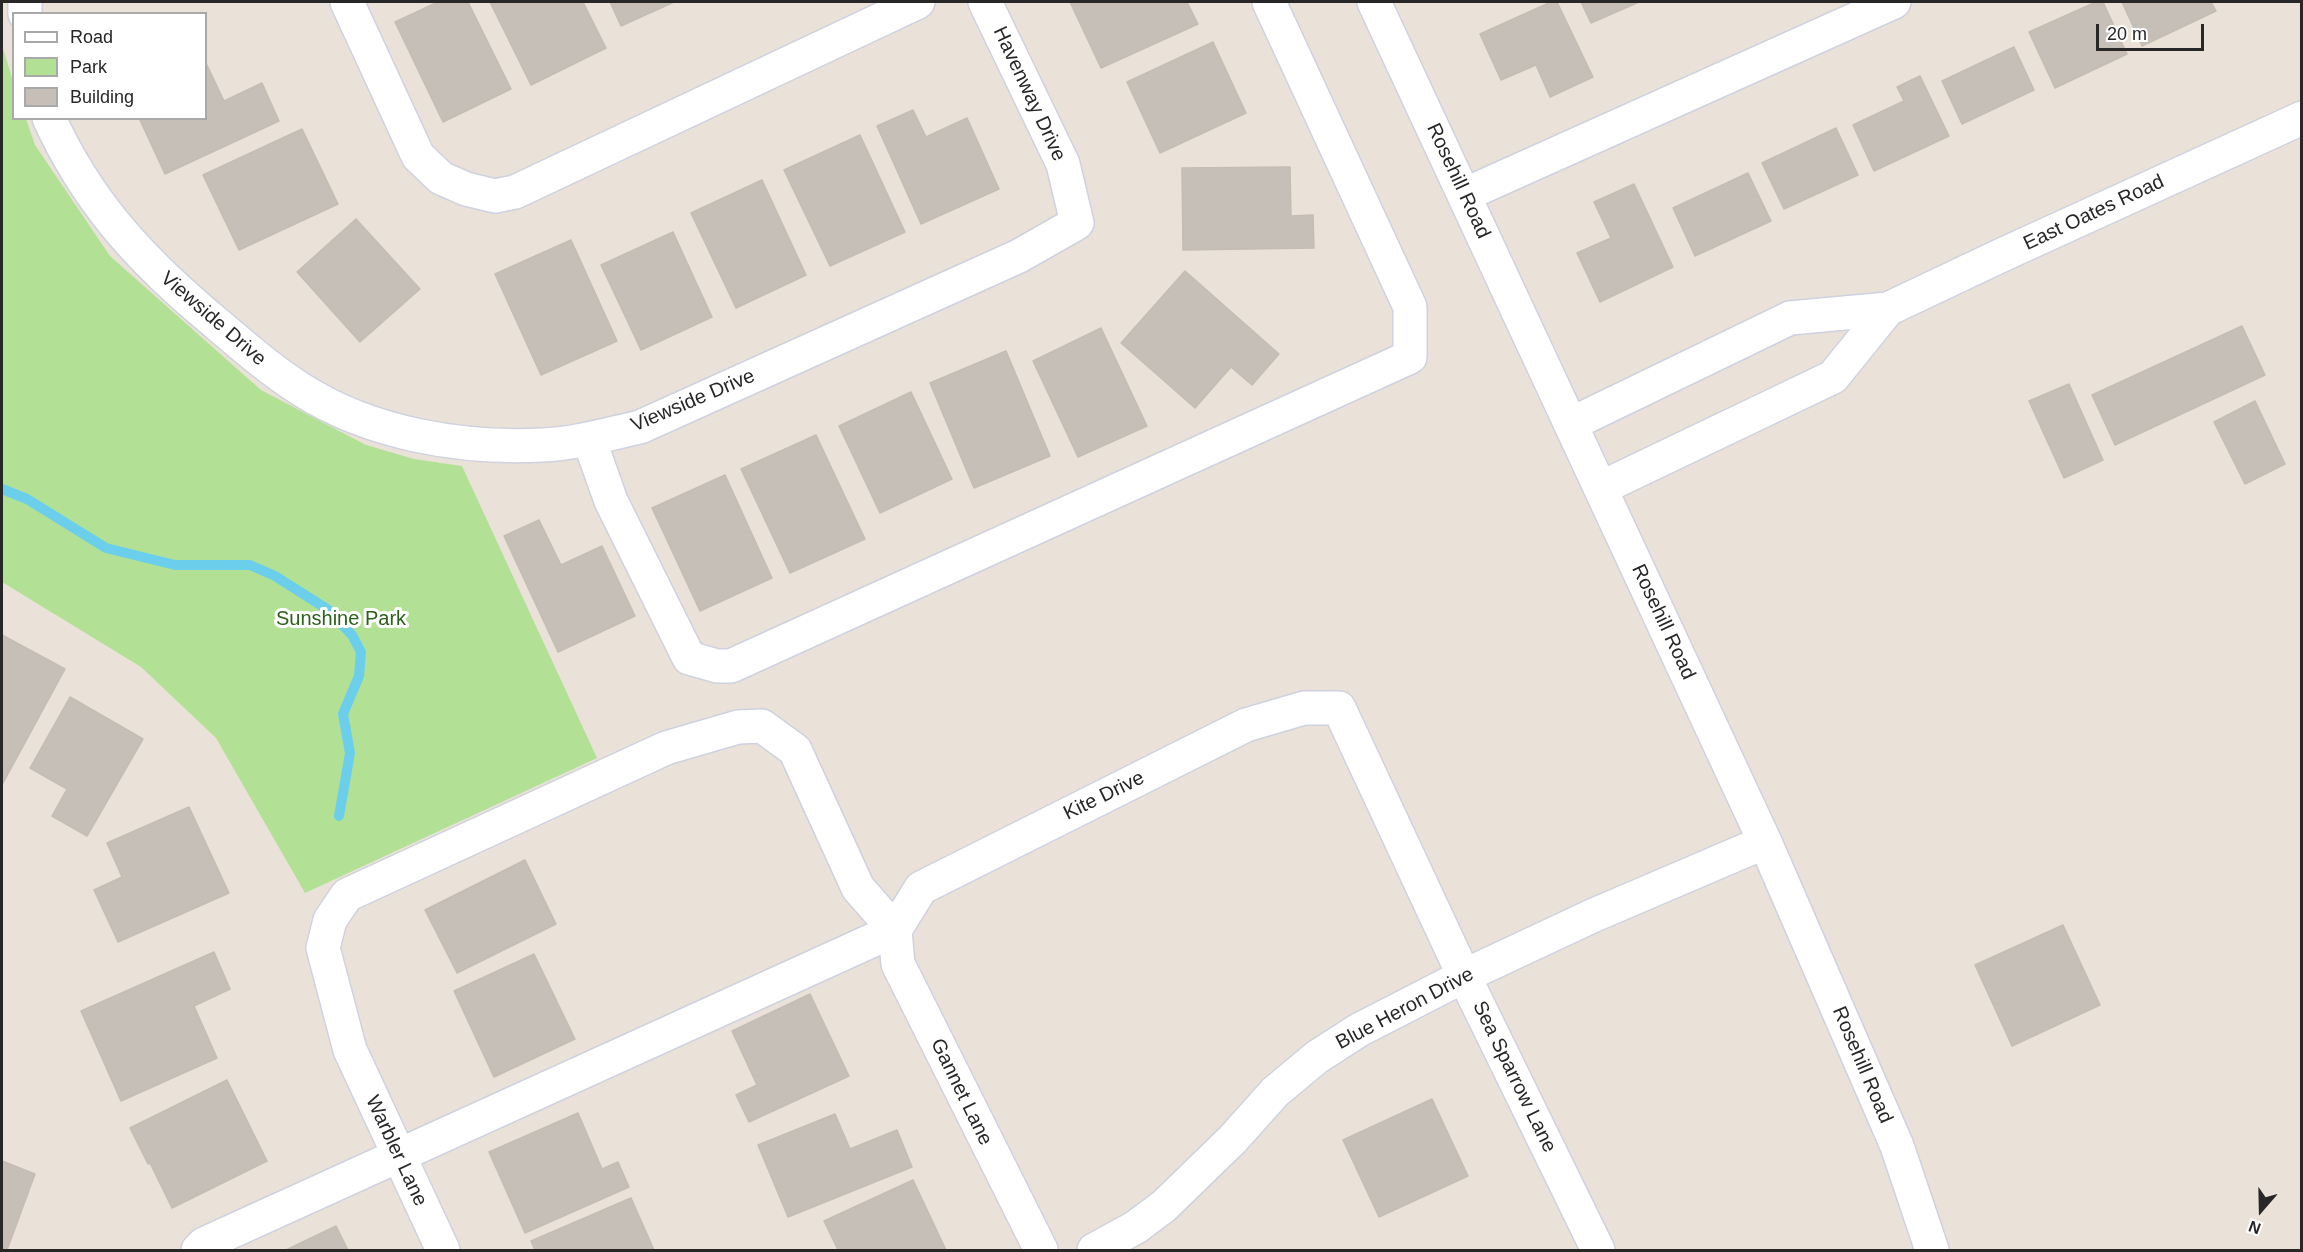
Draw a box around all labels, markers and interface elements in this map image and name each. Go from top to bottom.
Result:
legend [12,12,207,120]
scale bar [2099,12,2207,50]
street label: Havenway Drive [987,23,1071,165]
text: 20 m [2107,24,2147,44]
text: Road [70,27,113,47]
text: Park [70,57,107,77]
text: Building [70,87,134,107]
street label: Rosehill Road [1421,120,1495,242]
street label: East Oates Road [2020,170,2168,256]
street label: Viewside Drive [155,267,271,371]
street label: Viewside Drive [628,364,758,438]
street label: Rosehill Road [1626,561,1700,683]
park label: Sunshine Park [276,607,406,631]
street label: Kite Drive [1060,766,1148,826]
street label: Blue Heron Drive [1332,963,1478,1055]
street label: Sea Sparrow Lane [1467,997,1561,1157]
street label: Rosehill Road [1827,1003,1897,1127]
street label: Gannet Lane [925,1035,997,1149]
street label: Warbler Lane [360,1092,432,1210]
north arrow [2231,1180,2291,1240]
text: N [2246,1217,2263,1237]

